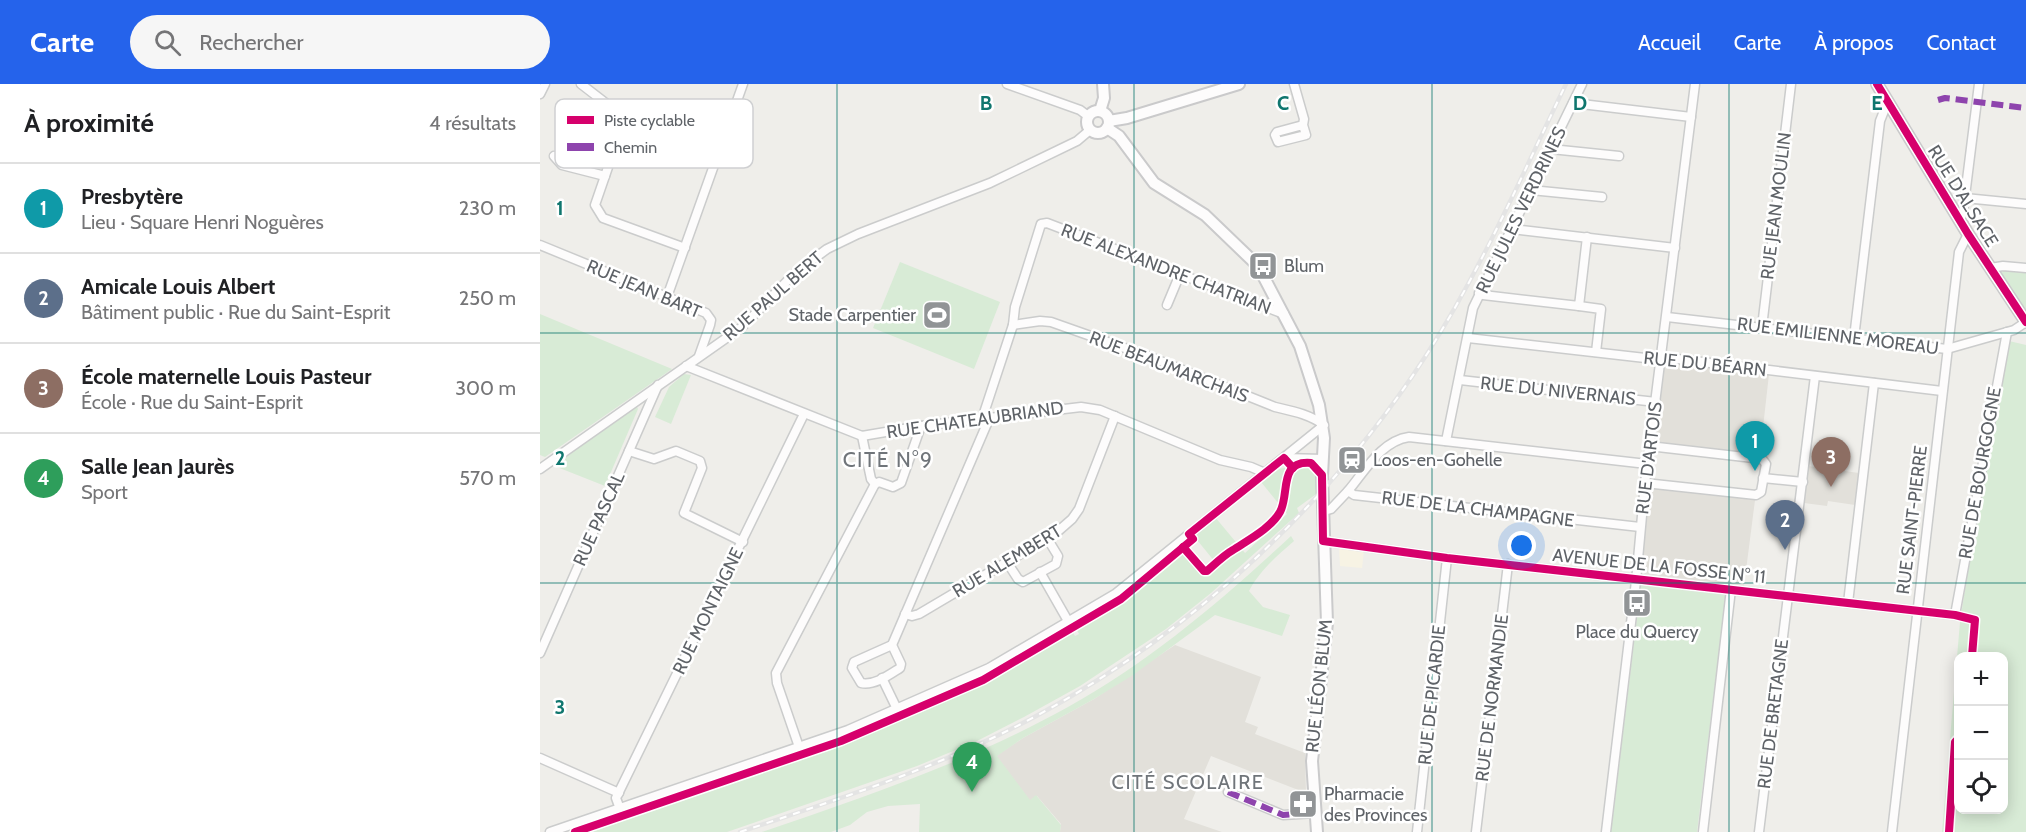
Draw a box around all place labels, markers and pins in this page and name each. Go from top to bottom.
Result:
bus stop icon: Blum [1247,250,1279,282]
place label: Blum [1284,255,1324,277]
sports icon: Stade Carpentier [921,299,953,331]
place label: Stade Carpentier [788,304,916,326]
pin: 1 [1736,422,1774,471]
pin: 3 [1812,438,1850,487]
station icon: Loos-en-Gohelle [1336,444,1368,476]
place label: Loos-en-Gohelle [1373,449,1502,471]
pin: 2 [1766,500,1804,550]
bus stop icon: Place du Quercy [1621,587,1653,619]
place label: Place du Quercy [1575,621,1699,643]
pin: 4 [952,742,992,792]
place label: Pharmacie des Provinces [1324,783,1428,826]
pharmacy icon: Pharmacie des Provinces [1287,788,1319,820]

